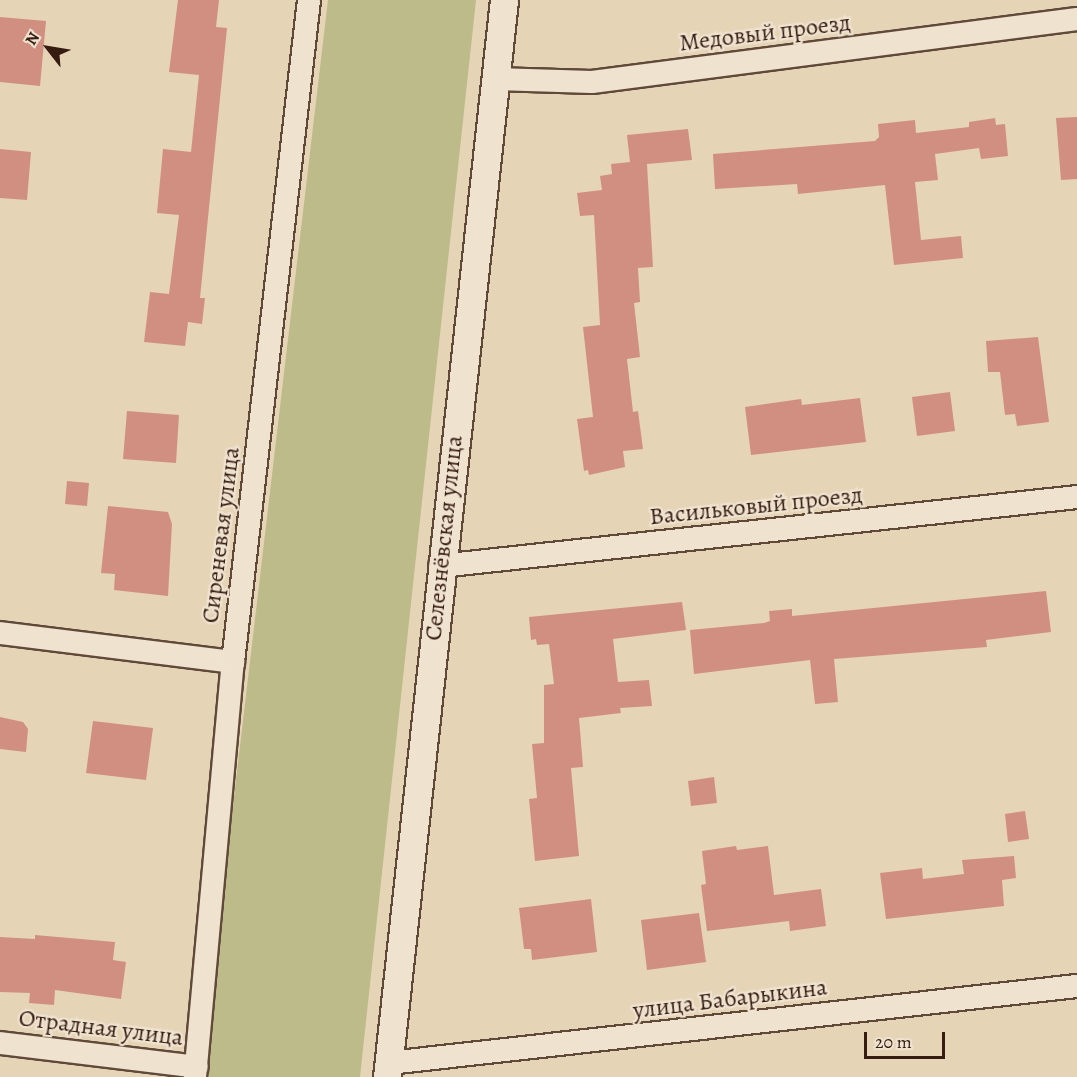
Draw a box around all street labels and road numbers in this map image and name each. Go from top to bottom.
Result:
street label: Медовый проезд [678,8,852,58]
street label: Селезнёвская улица [419,434,469,642]
street label: Сиреневая улица [196,445,246,625]
street label: Васильковый проезд [648,480,864,532]
street label: улица Бабарыкина [631,973,829,1025]
street label: Отрадная улица [17,1004,185,1052]

